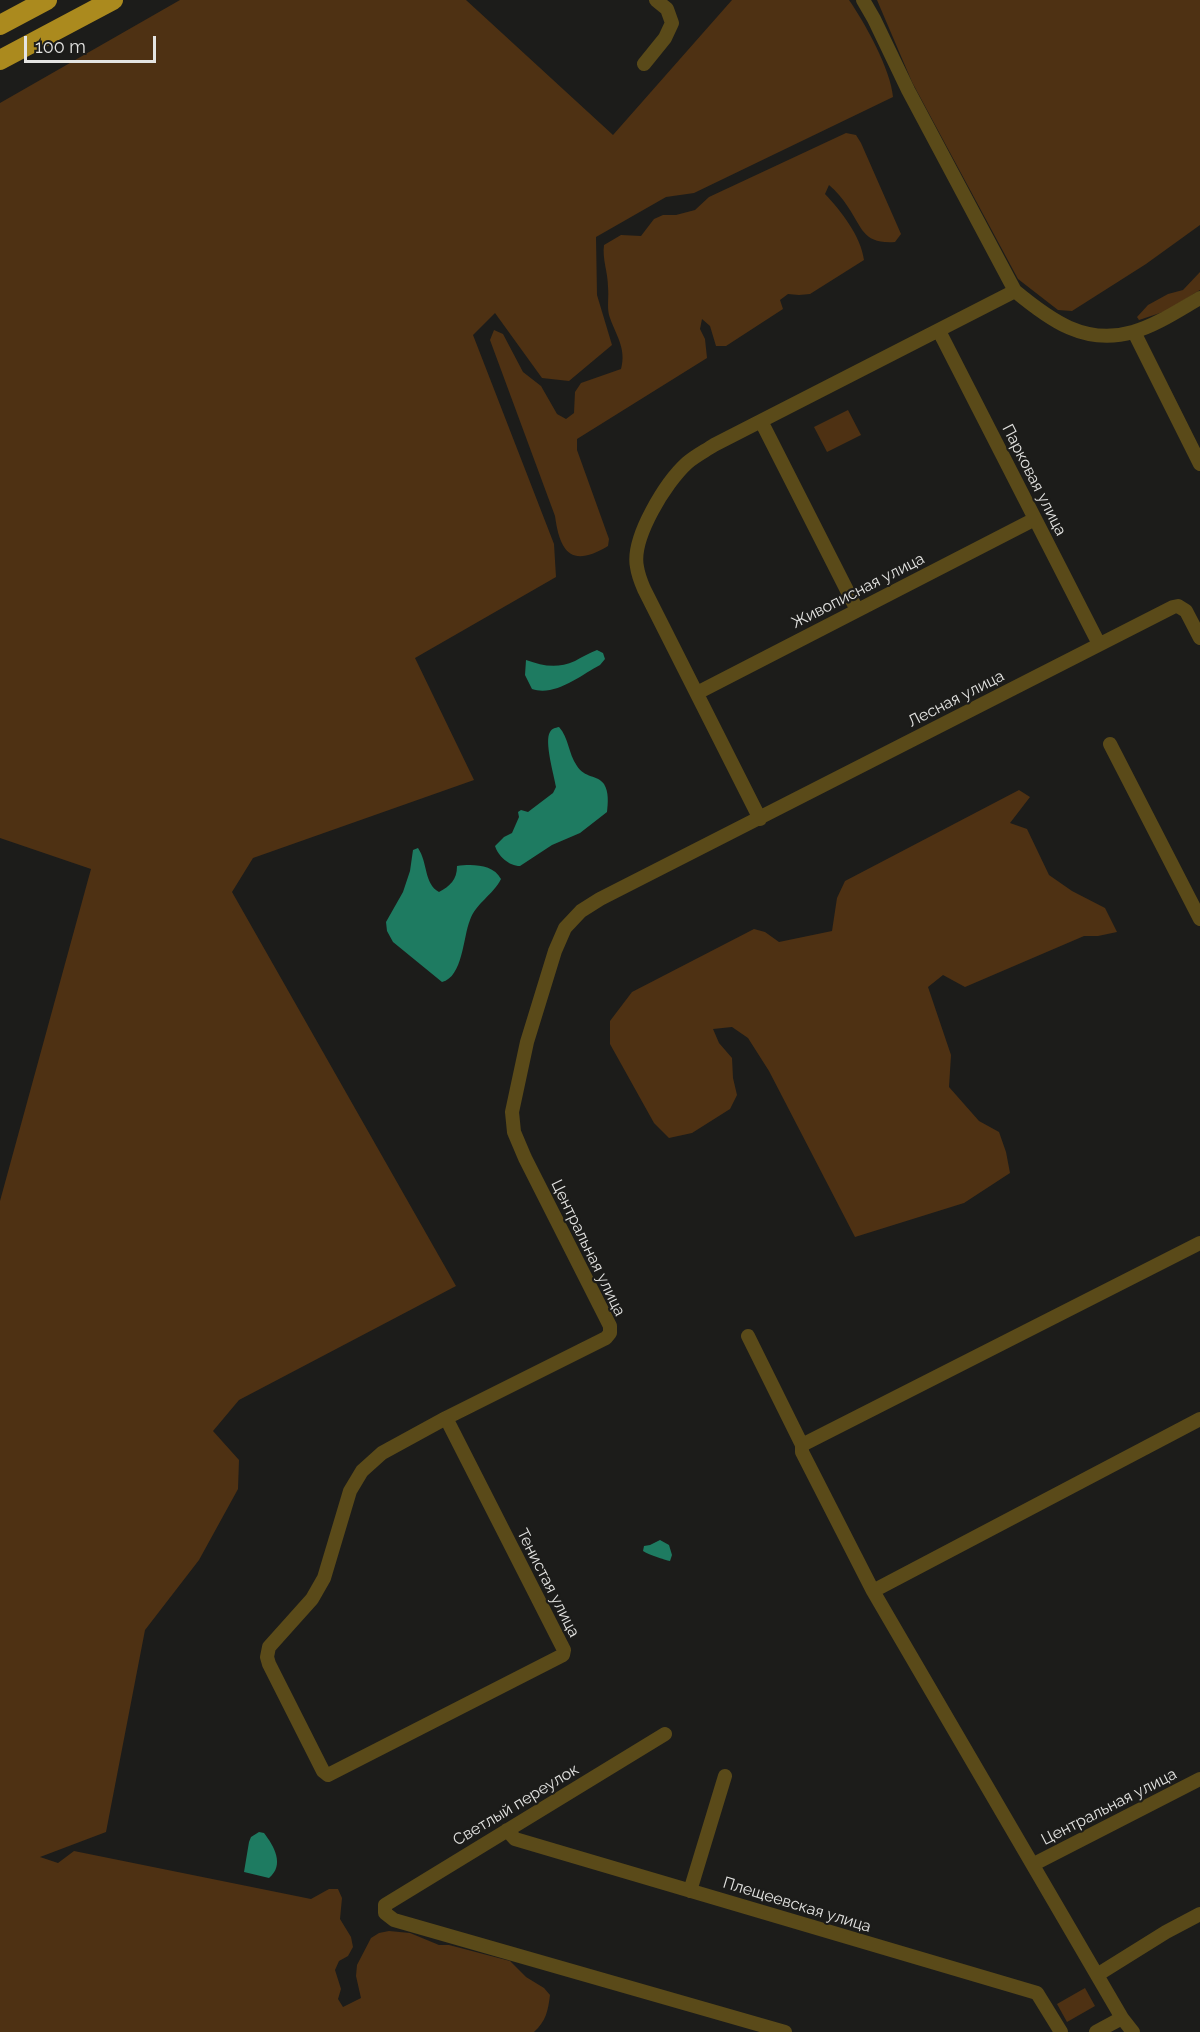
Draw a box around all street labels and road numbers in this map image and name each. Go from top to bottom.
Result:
street label: Парковая улица [998,421,1070,539]
street label: Живописная улица [788,549,928,633]
street label: Лесная улица [905,667,1007,731]
street label: Центральная улица [547,1177,629,1319]
street label: Тенистая улица [512,1526,584,1640]
street label: Светлый переулок [450,1760,582,1850]
street label: Центральная улица [1038,1765,1180,1849]
street label: Плещеевская улица [721,1873,873,1937]

